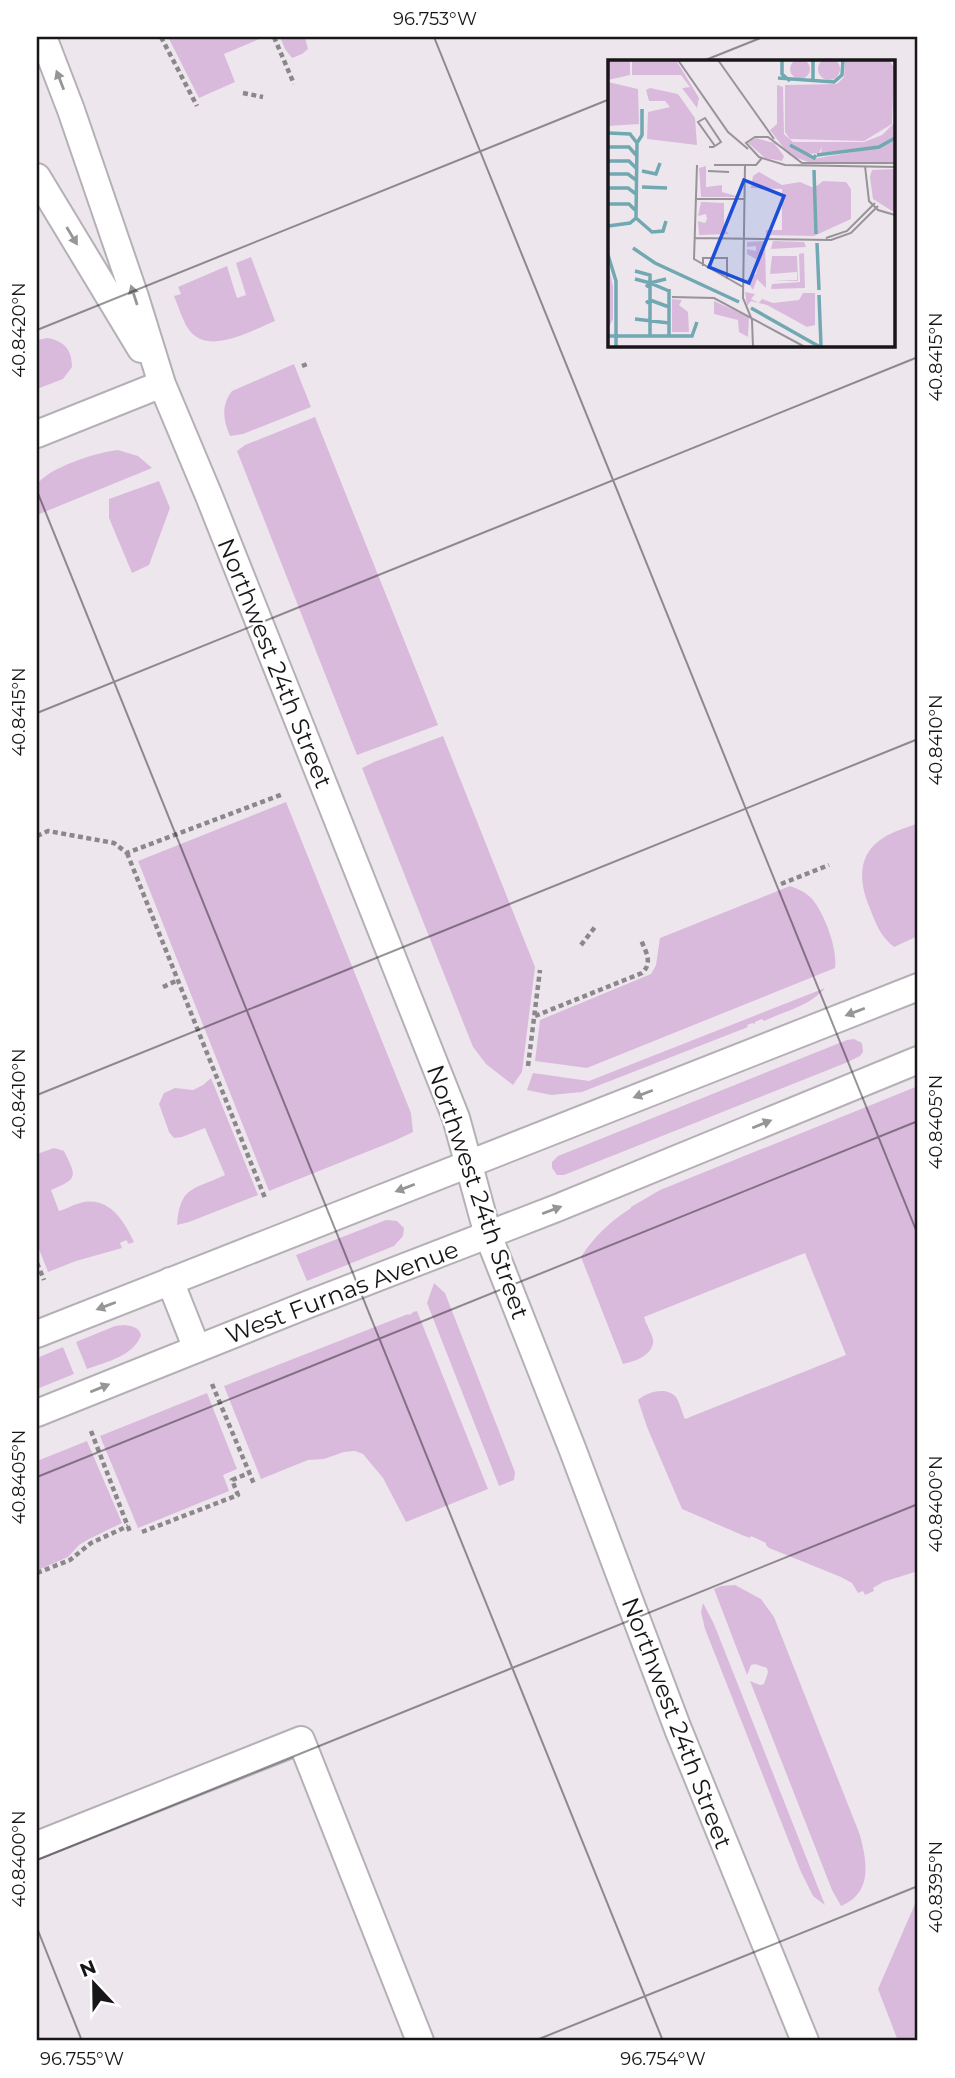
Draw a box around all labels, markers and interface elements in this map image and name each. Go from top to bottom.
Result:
text: 96.753°W [393,8,477,30]
inset map [608,60,895,346]
one-way arrow [54,70,65,91]
one-way arrow [66,226,78,245]
text: 40.8420°N [8,282,30,378]
one-way arrow [129,285,139,306]
text: 40.8415°N [925,312,947,402]
street label: Northwest 24th Street [212,534,339,792]
text: 40.8415°N [8,667,30,757]
text: 40.8410°N [925,694,947,786]
one-way arrow [844,1006,865,1017]
text: 40.8410°N [8,1048,30,1140]
street label: Northwest 24th Street [421,1061,535,1323]
text: 40.8405°N [925,1074,947,1170]
one-way arrow [632,1089,653,1100]
one-way arrow [752,1118,772,1130]
one-way arrow [395,1183,416,1194]
one-way arrow [541,1205,562,1216]
street label: West Furnas Avenue [222,1234,462,1350]
one-way arrow [96,1301,117,1312]
one-way arrow [90,1382,111,1393]
text: 40.8405°N [8,1429,30,1525]
text: 40.8400°N [925,1455,947,1553]
street label: Northwest 24th Street [616,1593,738,1853]
text: 40.8400°N [8,1810,30,1908]
text: 40.8395°N [925,1841,947,1933]
north arrow [60,1948,130,2018]
text: N [76,1955,99,1982]
text: 96.755°W [40,2048,124,2070]
text: 96.754°W [620,2048,706,2070]

